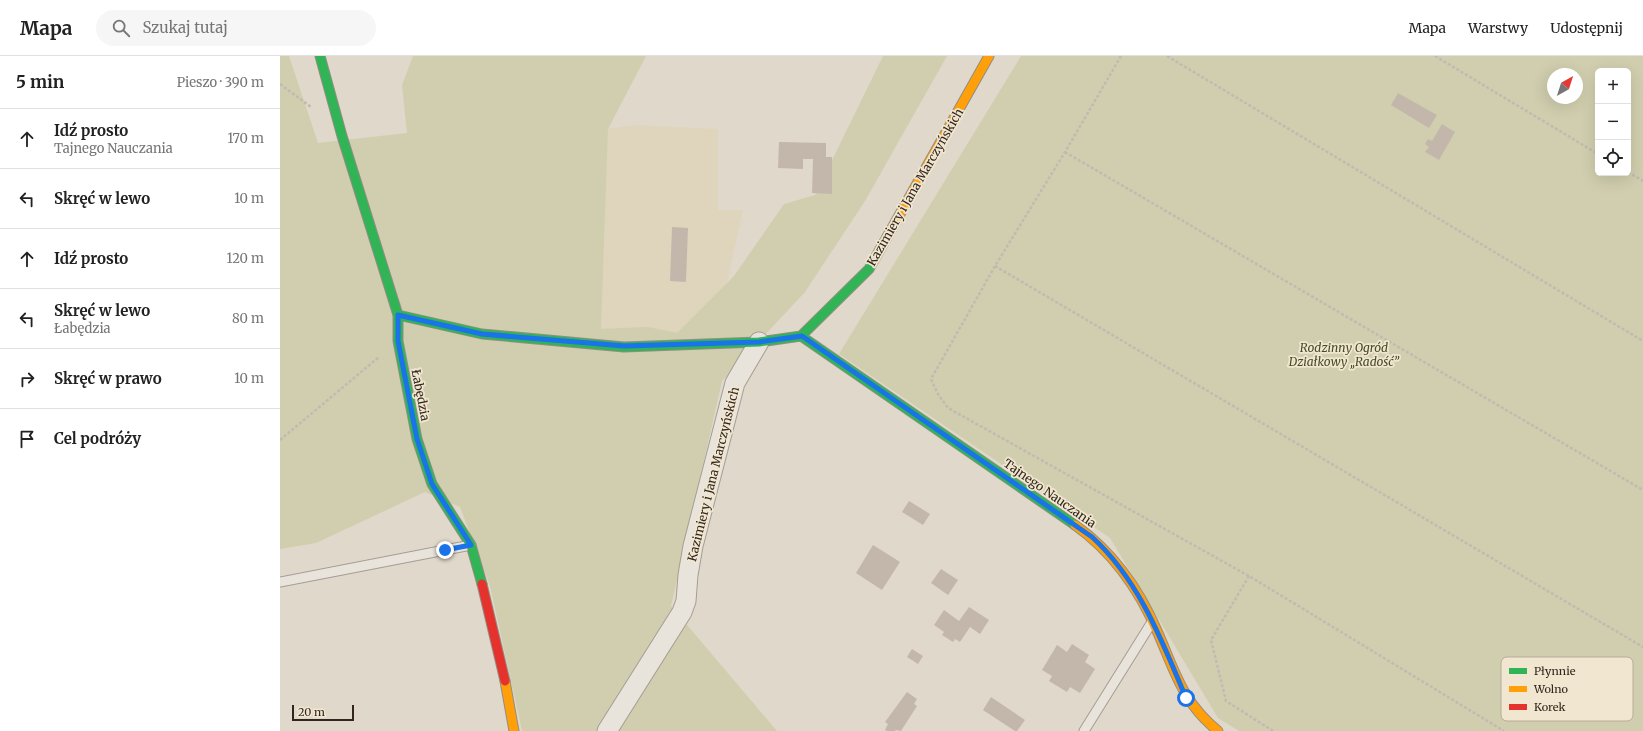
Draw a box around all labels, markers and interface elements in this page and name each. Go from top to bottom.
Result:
search box [96,10,376,46]
text: Mapa [20,16,72,40]
icon: search [110,17,132,39]
text: Szukaj tutaj [142,18,228,37]
text: Mapa [1409,19,1446,37]
text: Warstwy [1468,19,1528,37]
text: Udostępnij [1550,19,1623,37]
north arrow [1547,68,1583,104]
map controls [1595,68,1631,176]
button: + [1595,68,1631,104]
text: 5 min [16,71,64,93]
text: Pieszo · 390 m [177,74,264,91]
button: − [1595,104,1631,140]
street label: Kazimiery i Jana Marczyńskich [864,106,966,268]
text: Idź prosto [54,121,128,140]
icon: ahead [16,128,38,150]
text: 170 m [227,130,264,147]
text: Tajnego Nauczania [54,140,173,157]
button: locate [1595,140,1631,176]
icon: left [16,188,38,210]
text: Skręć w lewo [54,189,150,208]
text: 10 m [234,190,264,207]
icon: ahead [16,248,38,270]
text: Idź prosto [54,249,128,268]
text: 120 m [226,250,264,267]
text: Skręć w lewo [54,301,150,320]
icon: left [16,308,38,330]
text: 80 m [232,310,264,327]
text: Łabędzia [54,320,111,337]
park label: Rodzinny Ogród Działkowy „Radość” [1288,340,1400,370]
icon: right [16,368,38,390]
street label: Łabędzia [409,368,433,423]
text: Skręć w prawo [54,369,162,388]
text: 10 m [234,370,264,387]
street label: Kazimiery i Jana Marczyńskich [684,385,742,563]
icon: arrive [16,428,38,450]
text: Cel podróży [54,429,141,448]
street label: Tajnego Nauczania [1001,455,1100,531]
route end [436,541,454,559]
legend [1501,657,1633,721]
text: Płynnie [1534,664,1576,678]
text: Wolno [1533,682,1569,696]
route start [1177,689,1195,707]
text: Korek [1534,700,1565,714]
scale bar [292,703,354,722]
text: 20 m [298,705,325,719]

